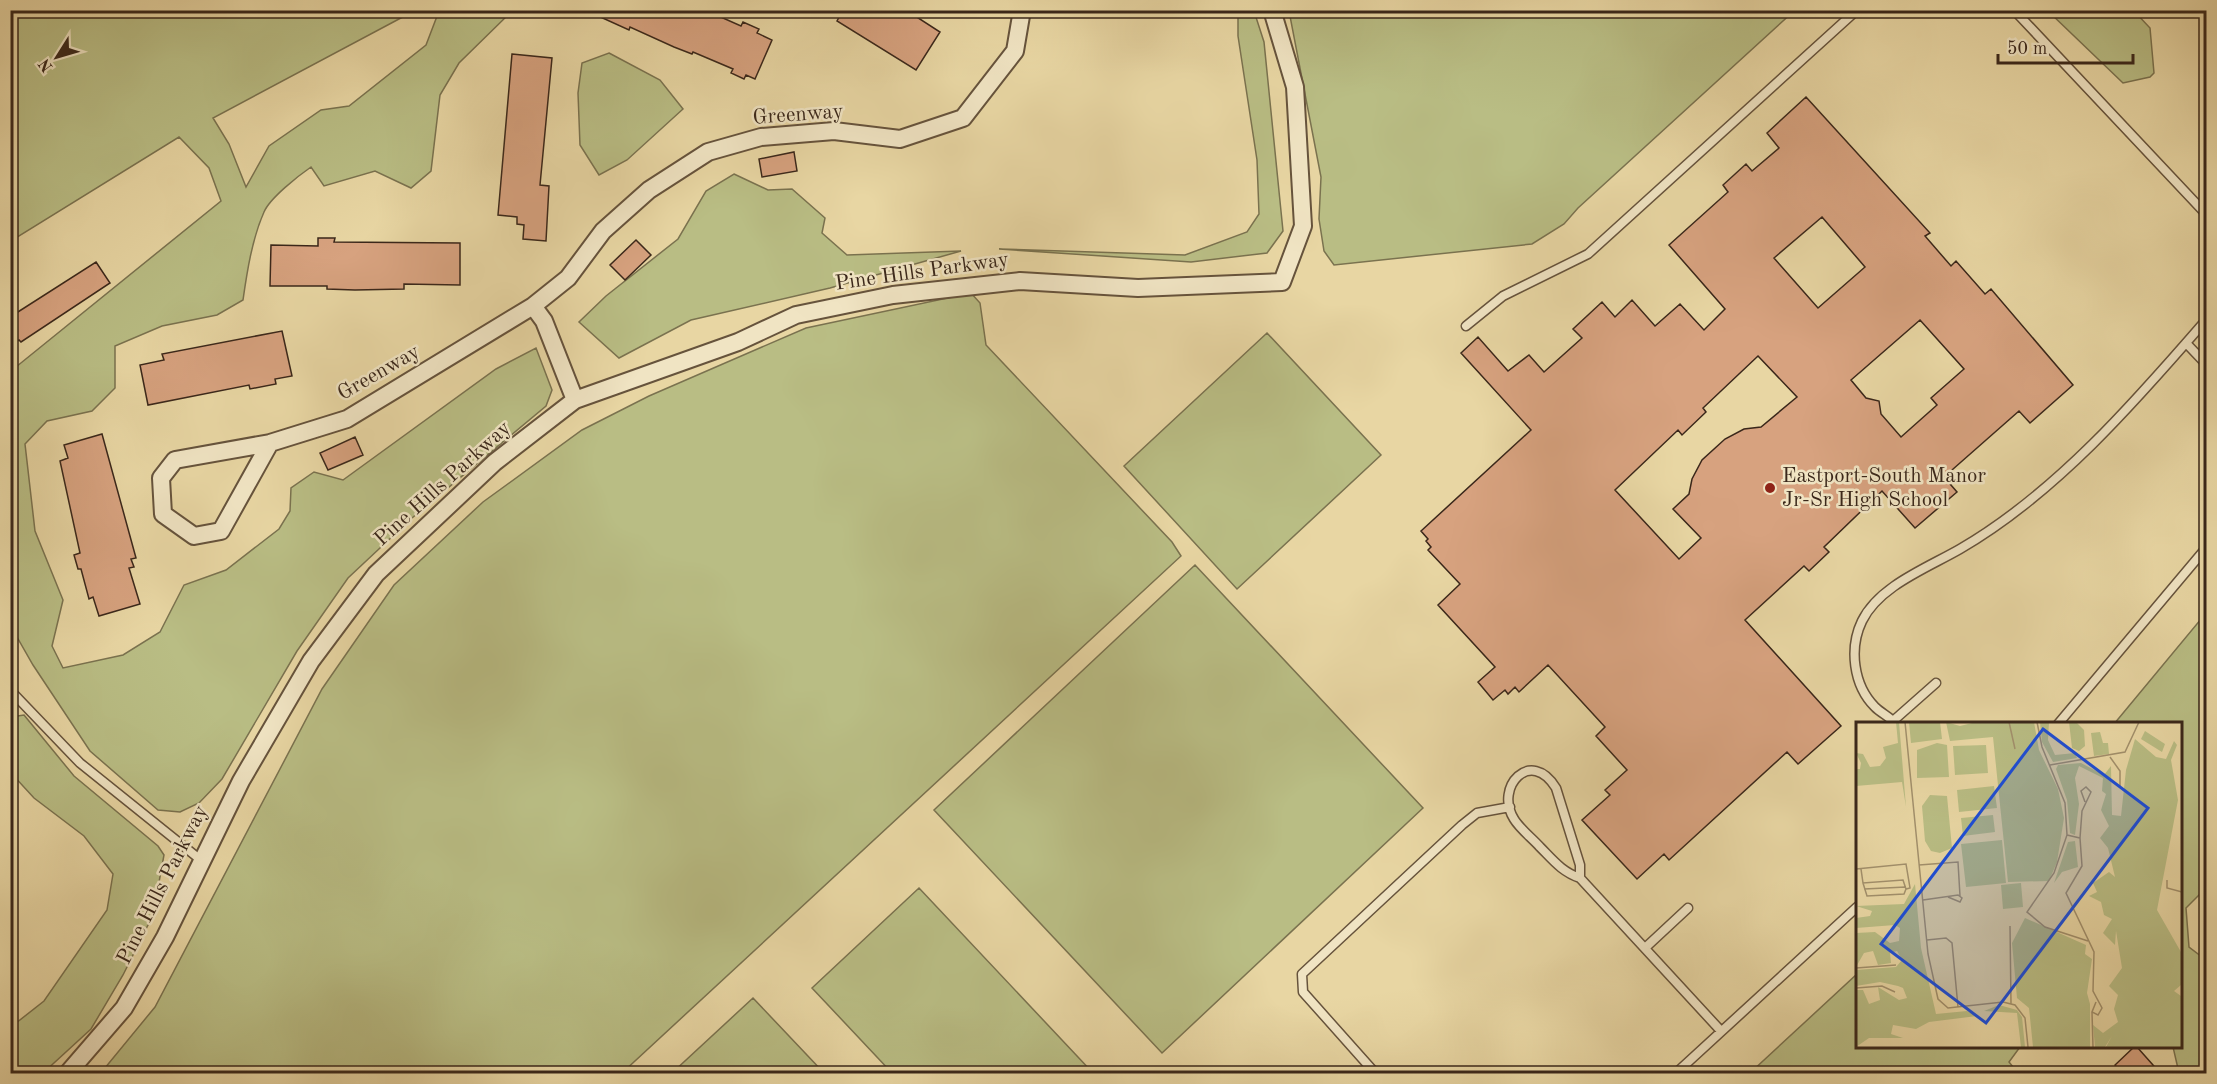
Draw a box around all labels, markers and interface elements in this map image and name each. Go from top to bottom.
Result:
north arrow [27,27,87,87]
scale bar [1998,27,2133,65]
text: 50 m [2007,40,2047,58]
text: N [36,55,57,75]
street label: Greenway [752,101,844,129]
street label: Pine Hills Parkway [834,249,1010,295]
street label: Greenway [334,341,424,405]
street label: Pine Hills Parkway [371,418,515,550]
place label: Eastport-South Manor Jr-Sr High School [1782,466,1986,511]
marker: Eastport-South Manor Jr-Sr High School [1763,481,1777,495]
inset map [1856,722,2181,1048]
street label: Pine Hills Parkway [114,802,212,968]

